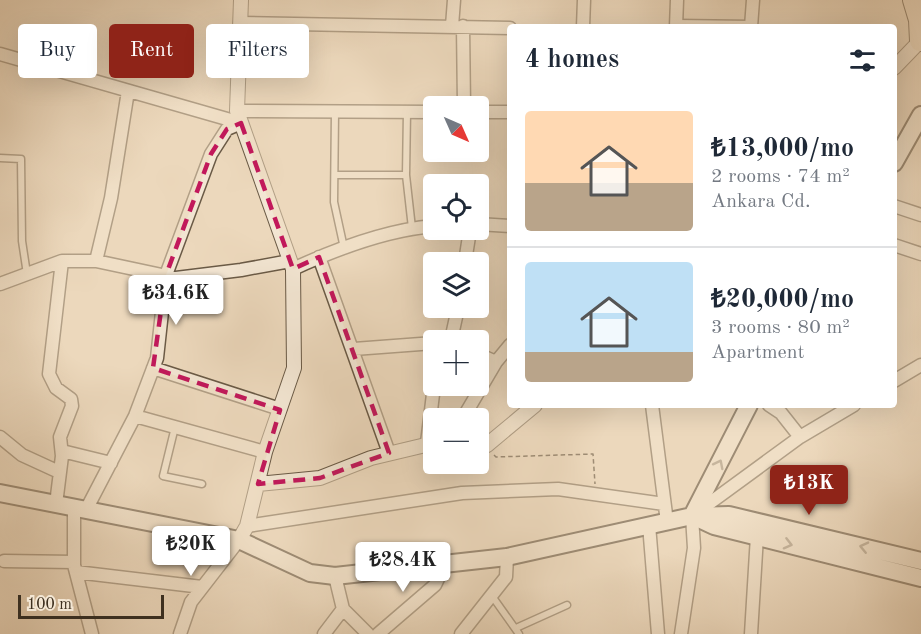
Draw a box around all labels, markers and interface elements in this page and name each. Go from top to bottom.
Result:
chip: Buy [18,24,97,78]
chip: Rent [109,24,194,78]
chip: Filters [206,24,309,78]
icon: filters [846,44,879,77]
text: 4 homes [525,47,619,73]
north arrow [423,96,489,162]
map controls [423,96,489,474]
icon: home [573,135,645,207]
text: ₺13,000/mo [711,136,854,162]
text: 2 rooms · 74 m² [711,167,850,187]
button: locate [423,174,489,240]
text: Ankara Cd. [711,192,810,212]
button: layers [423,252,489,318]
pin: ₺34.6K [127,275,225,326]
text: ₺34.6K [142,284,210,304]
icon: home [573,286,645,358]
text: ₺20,000/mo [711,287,854,313]
text: 3 rooms · 80 m² [711,318,850,338]
button: + [423,330,489,396]
text: Apartment [711,343,805,363]
button: − [423,408,489,474]
one-way arrow [712,460,723,470]
pin: ₺13K [773,465,845,516]
text: ₺13K [784,474,834,494]
pin: ₺20K [155,526,227,577]
text: ₺20K [166,535,216,555]
one-way arrow [783,537,793,550]
pin: ₺28.4K [354,542,452,593]
one-way arrow [859,542,869,555]
text: ₺28.4K [369,551,437,571]
scale bar [18,592,164,620]
text: 100 m [27,597,72,613]

